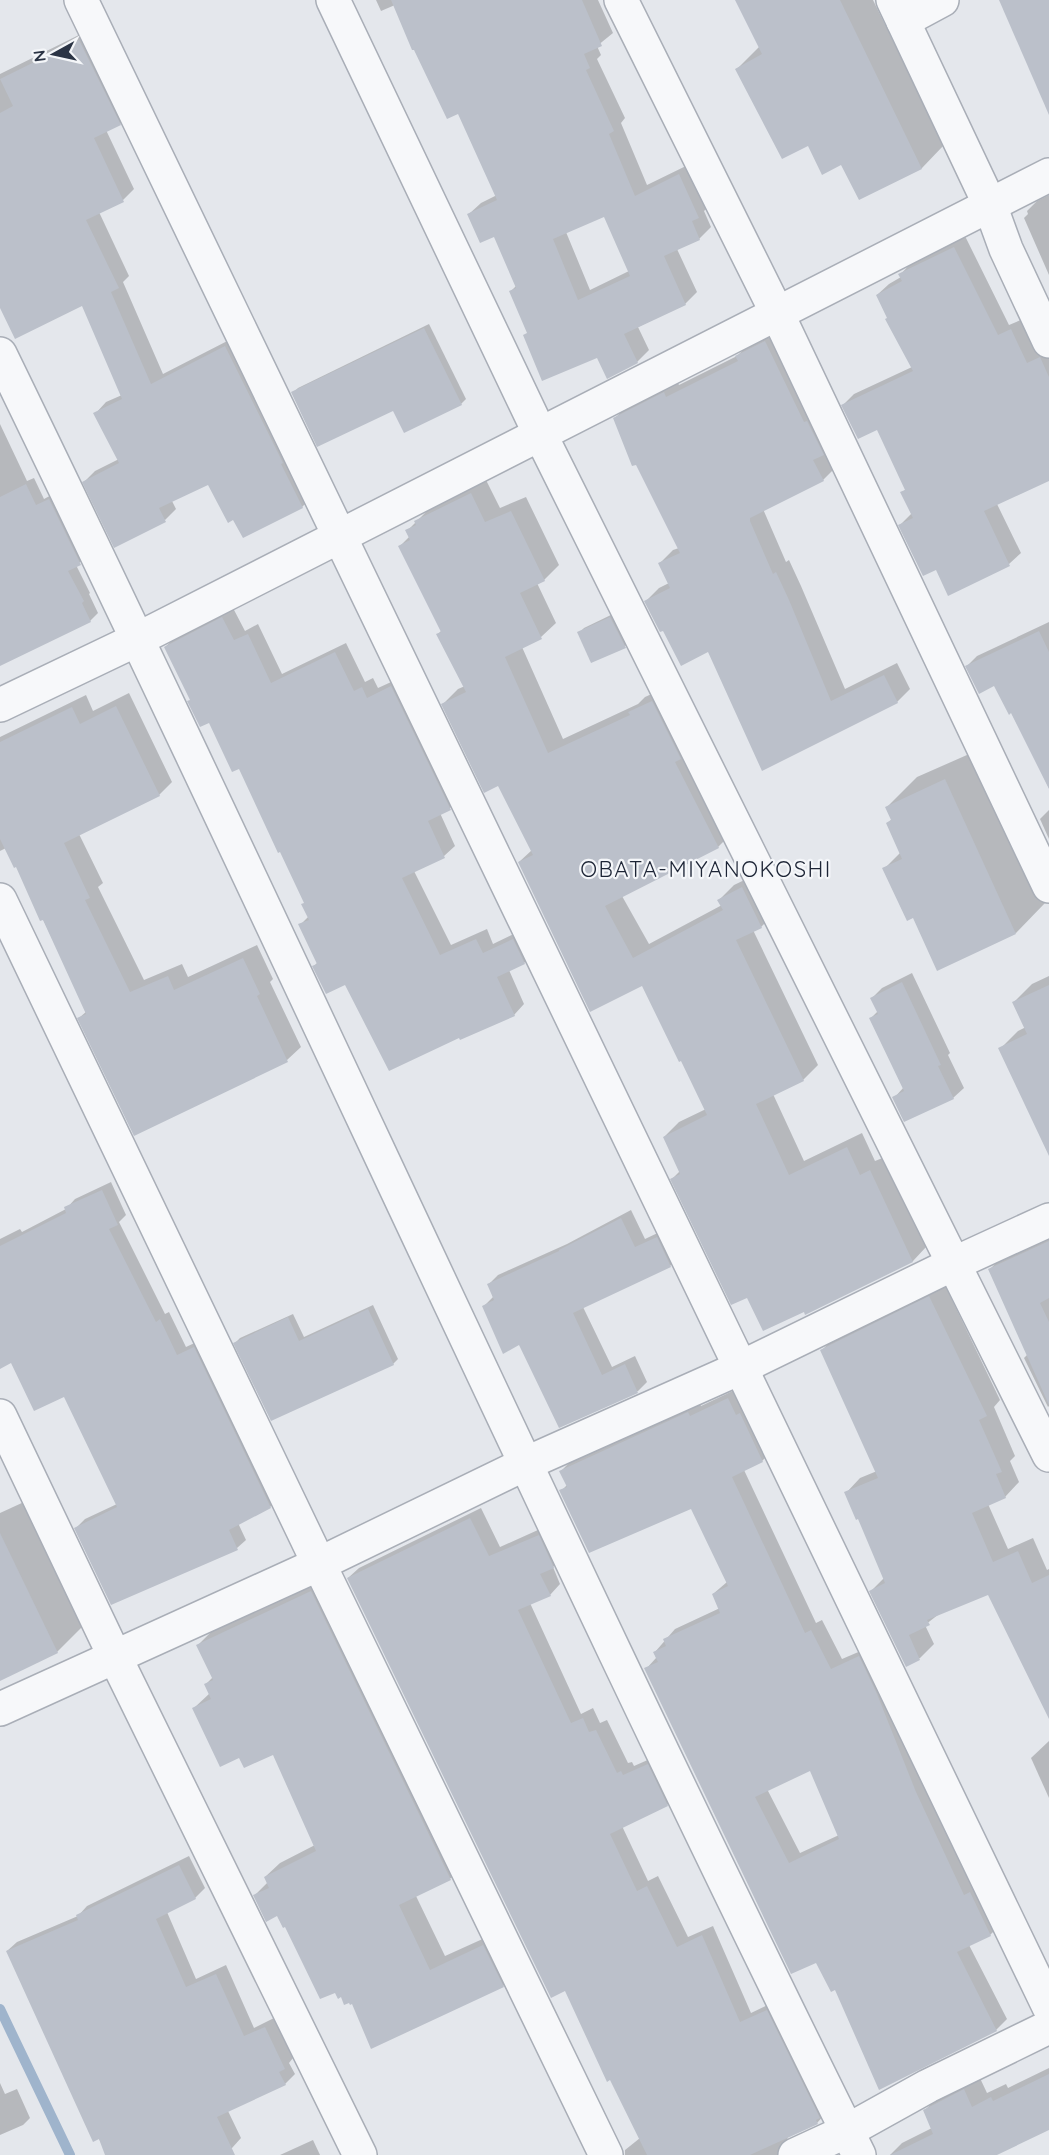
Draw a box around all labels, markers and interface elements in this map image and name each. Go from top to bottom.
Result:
north arrow [24,24,84,84]
text: N [28,49,50,63]
district label: OBATA-MIYANOKOSHI [580,855,832,883]

